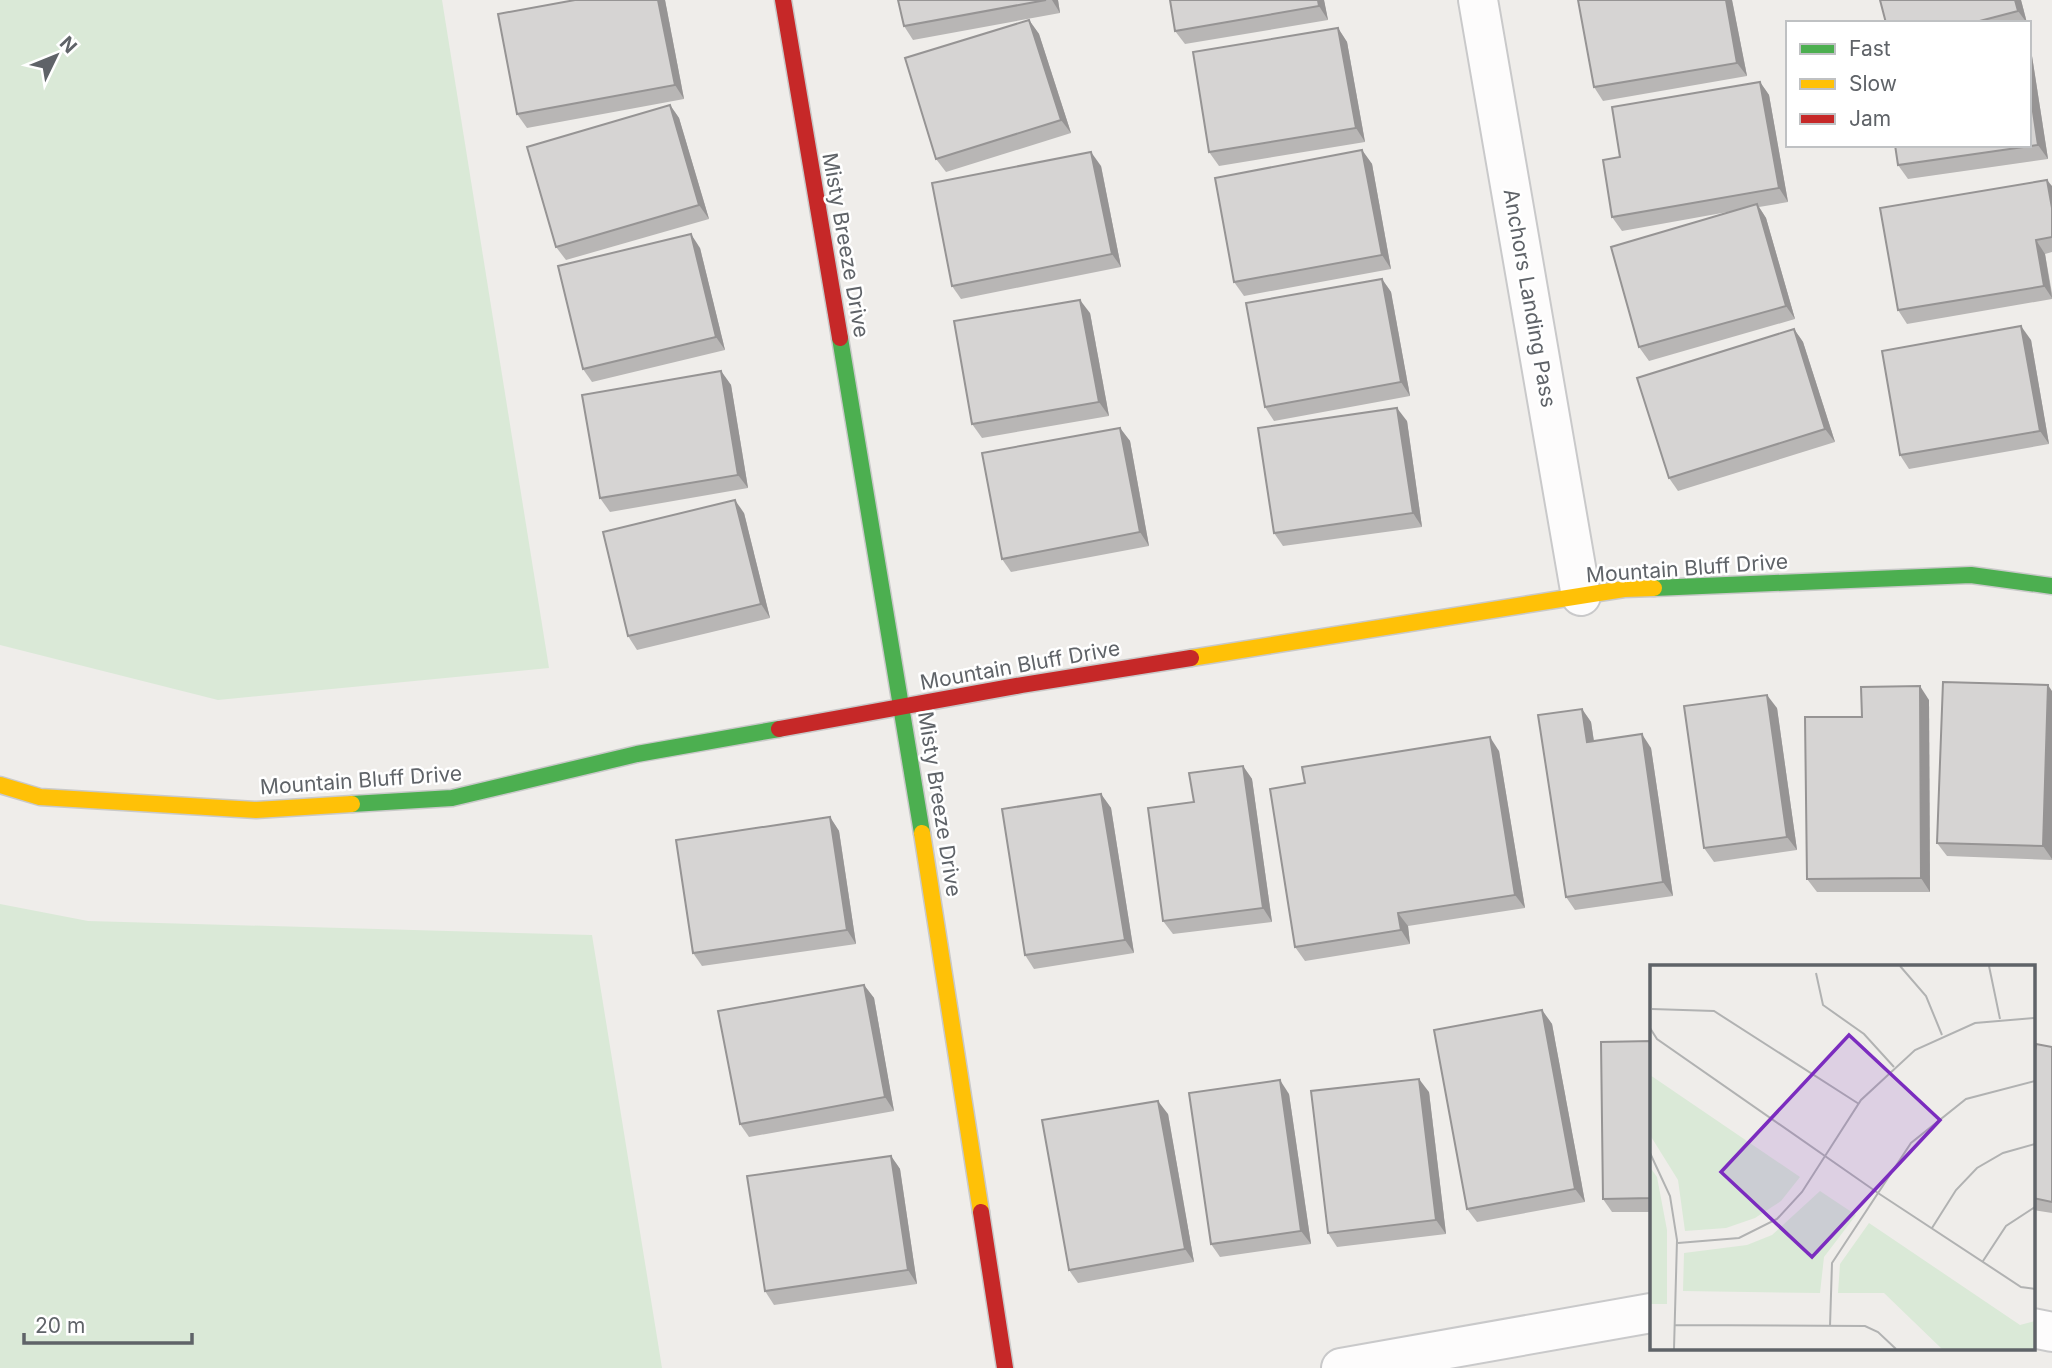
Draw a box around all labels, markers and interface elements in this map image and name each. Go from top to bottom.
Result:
north arrow [21,21,91,91]
legend [1786,21,2031,147]
text: N [55,32,81,58]
text: Fast [1849,36,1891,61]
text: Slow [1849,71,1897,96]
text: Jam [1849,106,1891,131]
street label: Misty Breeze Drive [817,151,875,339]
street label: Anchors Landing Pass [1498,187,1562,409]
street label: Mountain Bluff Drive [1585,548,1789,588]
street label: Mountain Bluff Drive [918,635,1122,695]
street label: Misty Breeze Drive [913,710,967,898]
street label: Mountain Bluff Drive [259,760,463,800]
inset map [1650,965,2035,1350]
scale bar [24,1302,192,1346]
text: 20 m [35,1313,85,1338]

